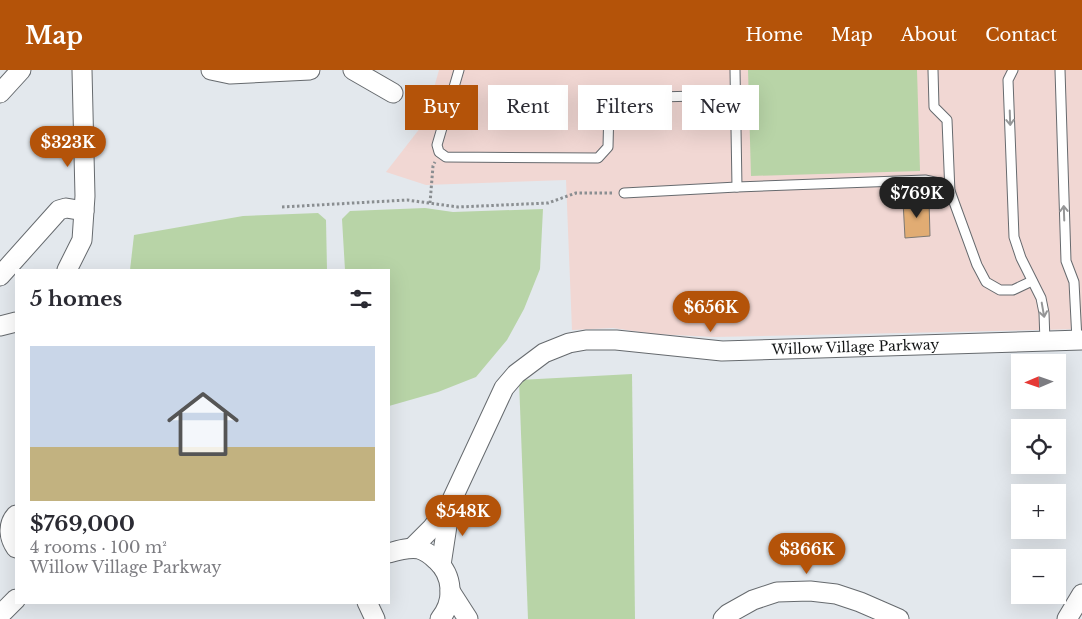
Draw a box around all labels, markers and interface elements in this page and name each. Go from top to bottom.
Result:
text: Map [25,21,83,50]
text: Home [745,24,803,46]
text: Map [831,24,873,46]
text: About [901,24,957,46]
text: Contact [985,24,1057,46]
chip: Buy [405,85,478,130]
chip: Rent [488,85,568,130]
chip: Filters [578,85,672,130]
chip: New [682,85,759,130]
one-way arrow [1005,109,1014,125]
pin: $323K [33,126,103,168]
text: $323K [41,132,95,152]
pin: $769K [882,176,952,219]
text: $769K [890,183,944,203]
one-way arrow [1060,205,1069,221]
icon: filters [347,285,375,313]
text: 5 homes [30,286,122,312]
pin: $656K [676,290,746,333]
text: $656K [684,297,738,317]
one-way arrow [1039,302,1049,318]
street label: Willow Village Parkway [770,335,940,359]
north arrow [1011,354,1066,409]
map controls [1011,354,1066,604]
icon: home [158,379,248,469]
button: locate [1011,419,1066,474]
button: + [1011,484,1066,539]
pin: $548K [428,494,498,537]
text: $548K [436,501,490,521]
text: $769,000 [30,511,135,537]
pin: $366K [772,532,842,575]
text: 4 rooms · 100 m² [30,537,167,557]
text: $366K [779,539,835,559]
button: − [1011,549,1066,604]
text: Willow Village Parkway [30,557,222,577]

